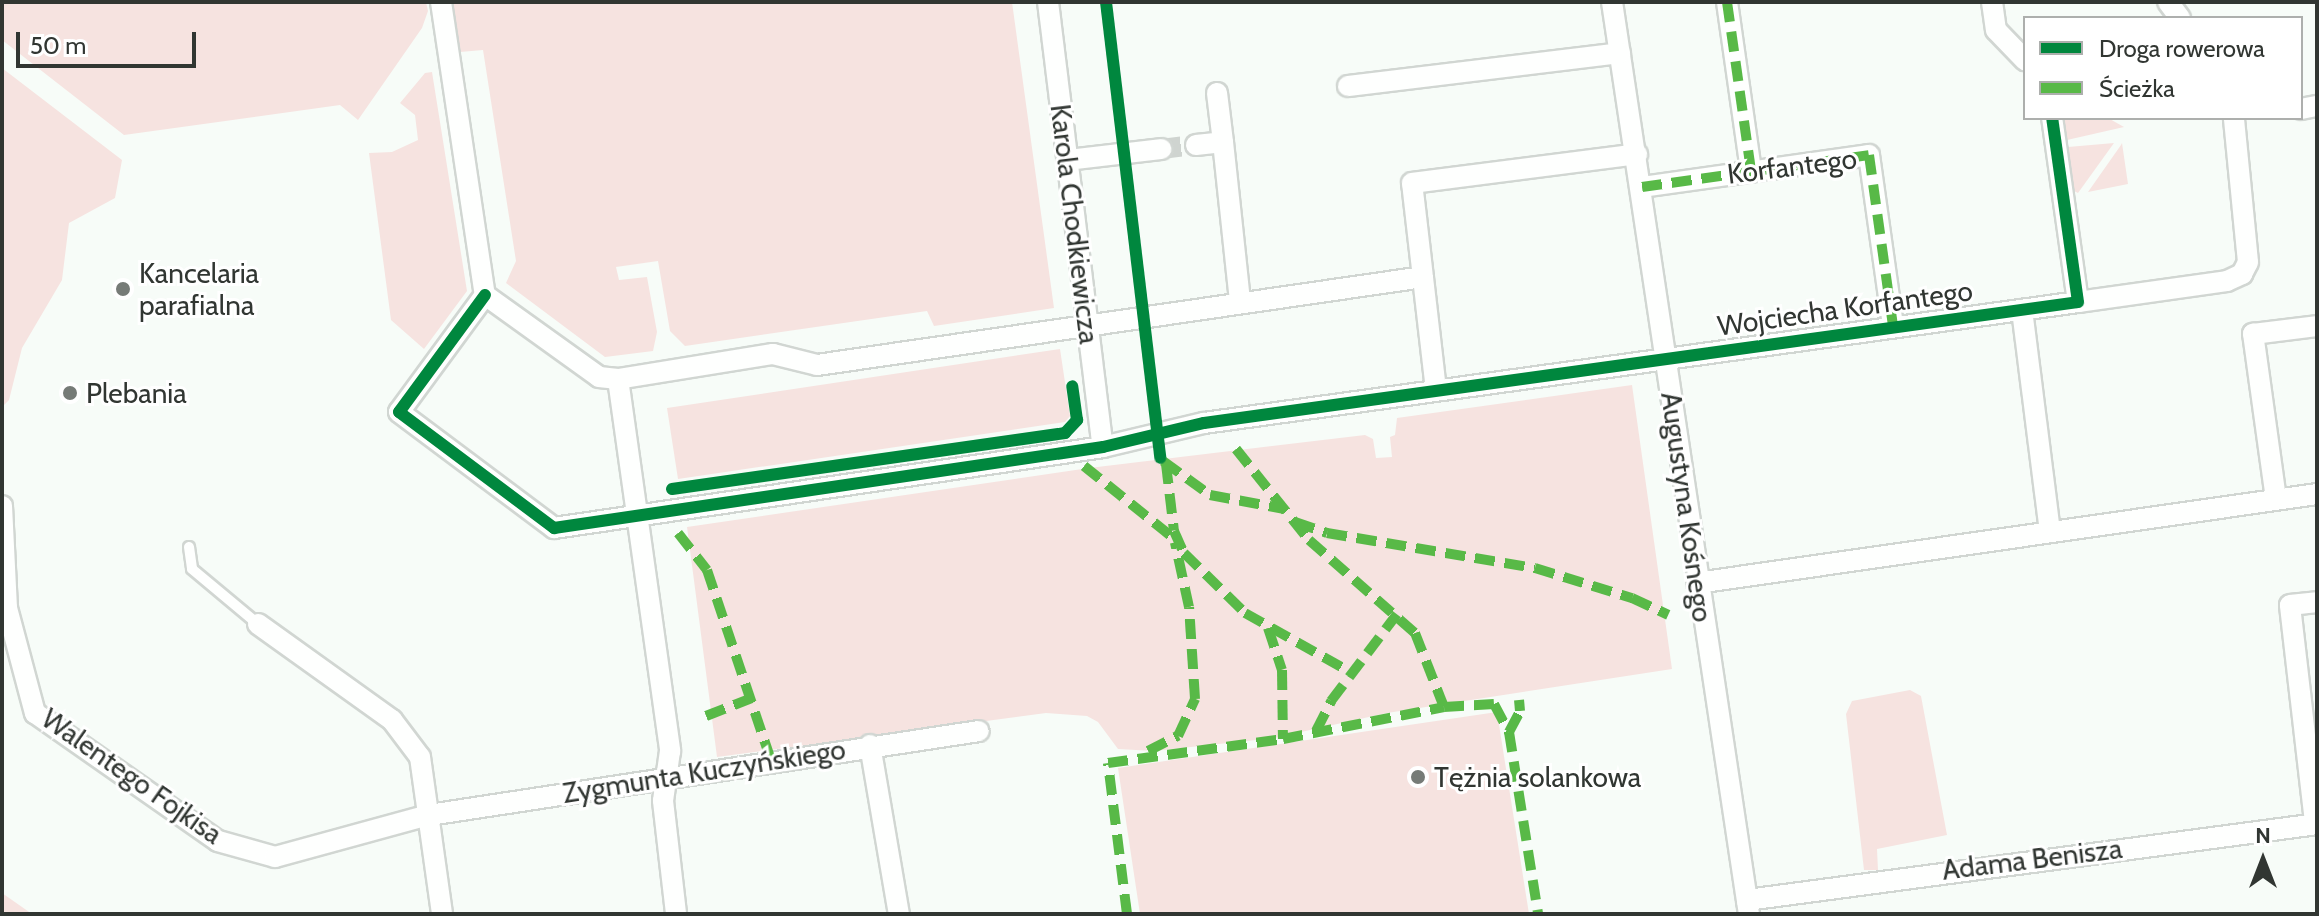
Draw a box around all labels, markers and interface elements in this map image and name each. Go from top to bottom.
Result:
scale bar [20,16,200,66]
legend [2023,16,2303,120]
text: 50 m [30,31,86,60]
text: Droga rowerowa [2099,34,2265,63]
text: Ścieżka [2099,74,2175,103]
street label: Karola Chodkiewicza [1044,102,1106,346]
street label: Korfantego [1725,141,1859,191]
place label: Kancelaria parafialna [139,256,259,322]
street label: Wojciecha Korfantego [1715,273,1975,343]
marker: Kancelaria parafialna [114,280,132,298]
place label: Plebania [86,376,187,410]
marker: Plebania [61,384,79,402]
street label: Augustyna Kośnego [1654,390,1720,624]
street label: Walentego Fojkisa [35,701,229,851]
street label: Zygmunta Kuczyńskiego [560,732,848,810]
place label: Tężnia solankowa [1434,760,1641,794]
marker: Tężnia solankowa [1409,768,1427,786]
north arrow [2223,820,2303,900]
text: N [2255,822,2271,849]
street label: Adama Benisza [1940,831,2124,887]

